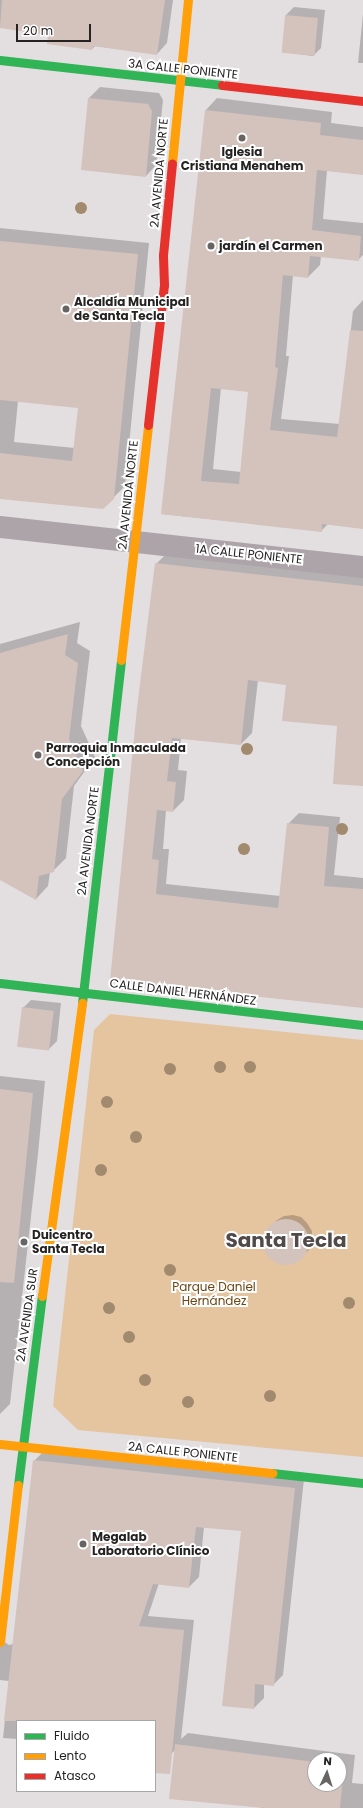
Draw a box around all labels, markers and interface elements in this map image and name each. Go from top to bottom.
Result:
scale bar [18,16,93,42]
text: 20 m [23,22,53,39]
street label: 3A CALLE PONIENTE [127,56,239,82]
street label: 2A AVENIDA NORTE [147,118,171,228]
marker: Iglesia Cristiana Menahem [237,133,247,143]
place label: Iglesia Cristiana Menahem [181,145,303,173]
place label: jardín el Carmen [219,239,323,253]
marker: jardín el Carmen [206,241,216,251]
place label: Alcaldía Municipal de Santa Tecla [74,295,189,323]
marker: Alcaldía Municipal de Santa Tecla [61,304,71,314]
street label: 2A AVENIDA NORTE [115,440,141,550]
street label: 1A CALLE PONIENTE [195,541,303,567]
place label: Parroquia Inmaculada Concepción [46,741,186,769]
marker: Parroquia Inmaculada Concepción [33,750,43,760]
street label: 2A AVENIDA NORTE [74,786,102,896]
street label: CALLE DANIEL HERNÁNDEZ [109,976,257,1008]
place label: Duicentro Santa Tecla [32,1228,105,1256]
district label: Santa Tecla [225,1228,347,1252]
marker: Duicentro Santa Tecla [19,1237,29,1247]
street label: 2A AVENIDA SUR [13,1267,41,1363]
park label: Parque Daniel Hernández [172,1280,256,1308]
street label: 2A CALLE PONIENTE [127,1439,239,1465]
place label: Megalab Laboratorio Clínico [92,1530,209,1558]
marker: Megalab Laboratorio Clínico [77,1538,89,1550]
legend [16,1720,156,1792]
text: Fluido [54,1727,89,1744]
text: Lento [54,1747,86,1764]
north arrow [307,1752,347,1792]
text: N [323,1753,332,1769]
text: Atasco [54,1767,96,1784]

